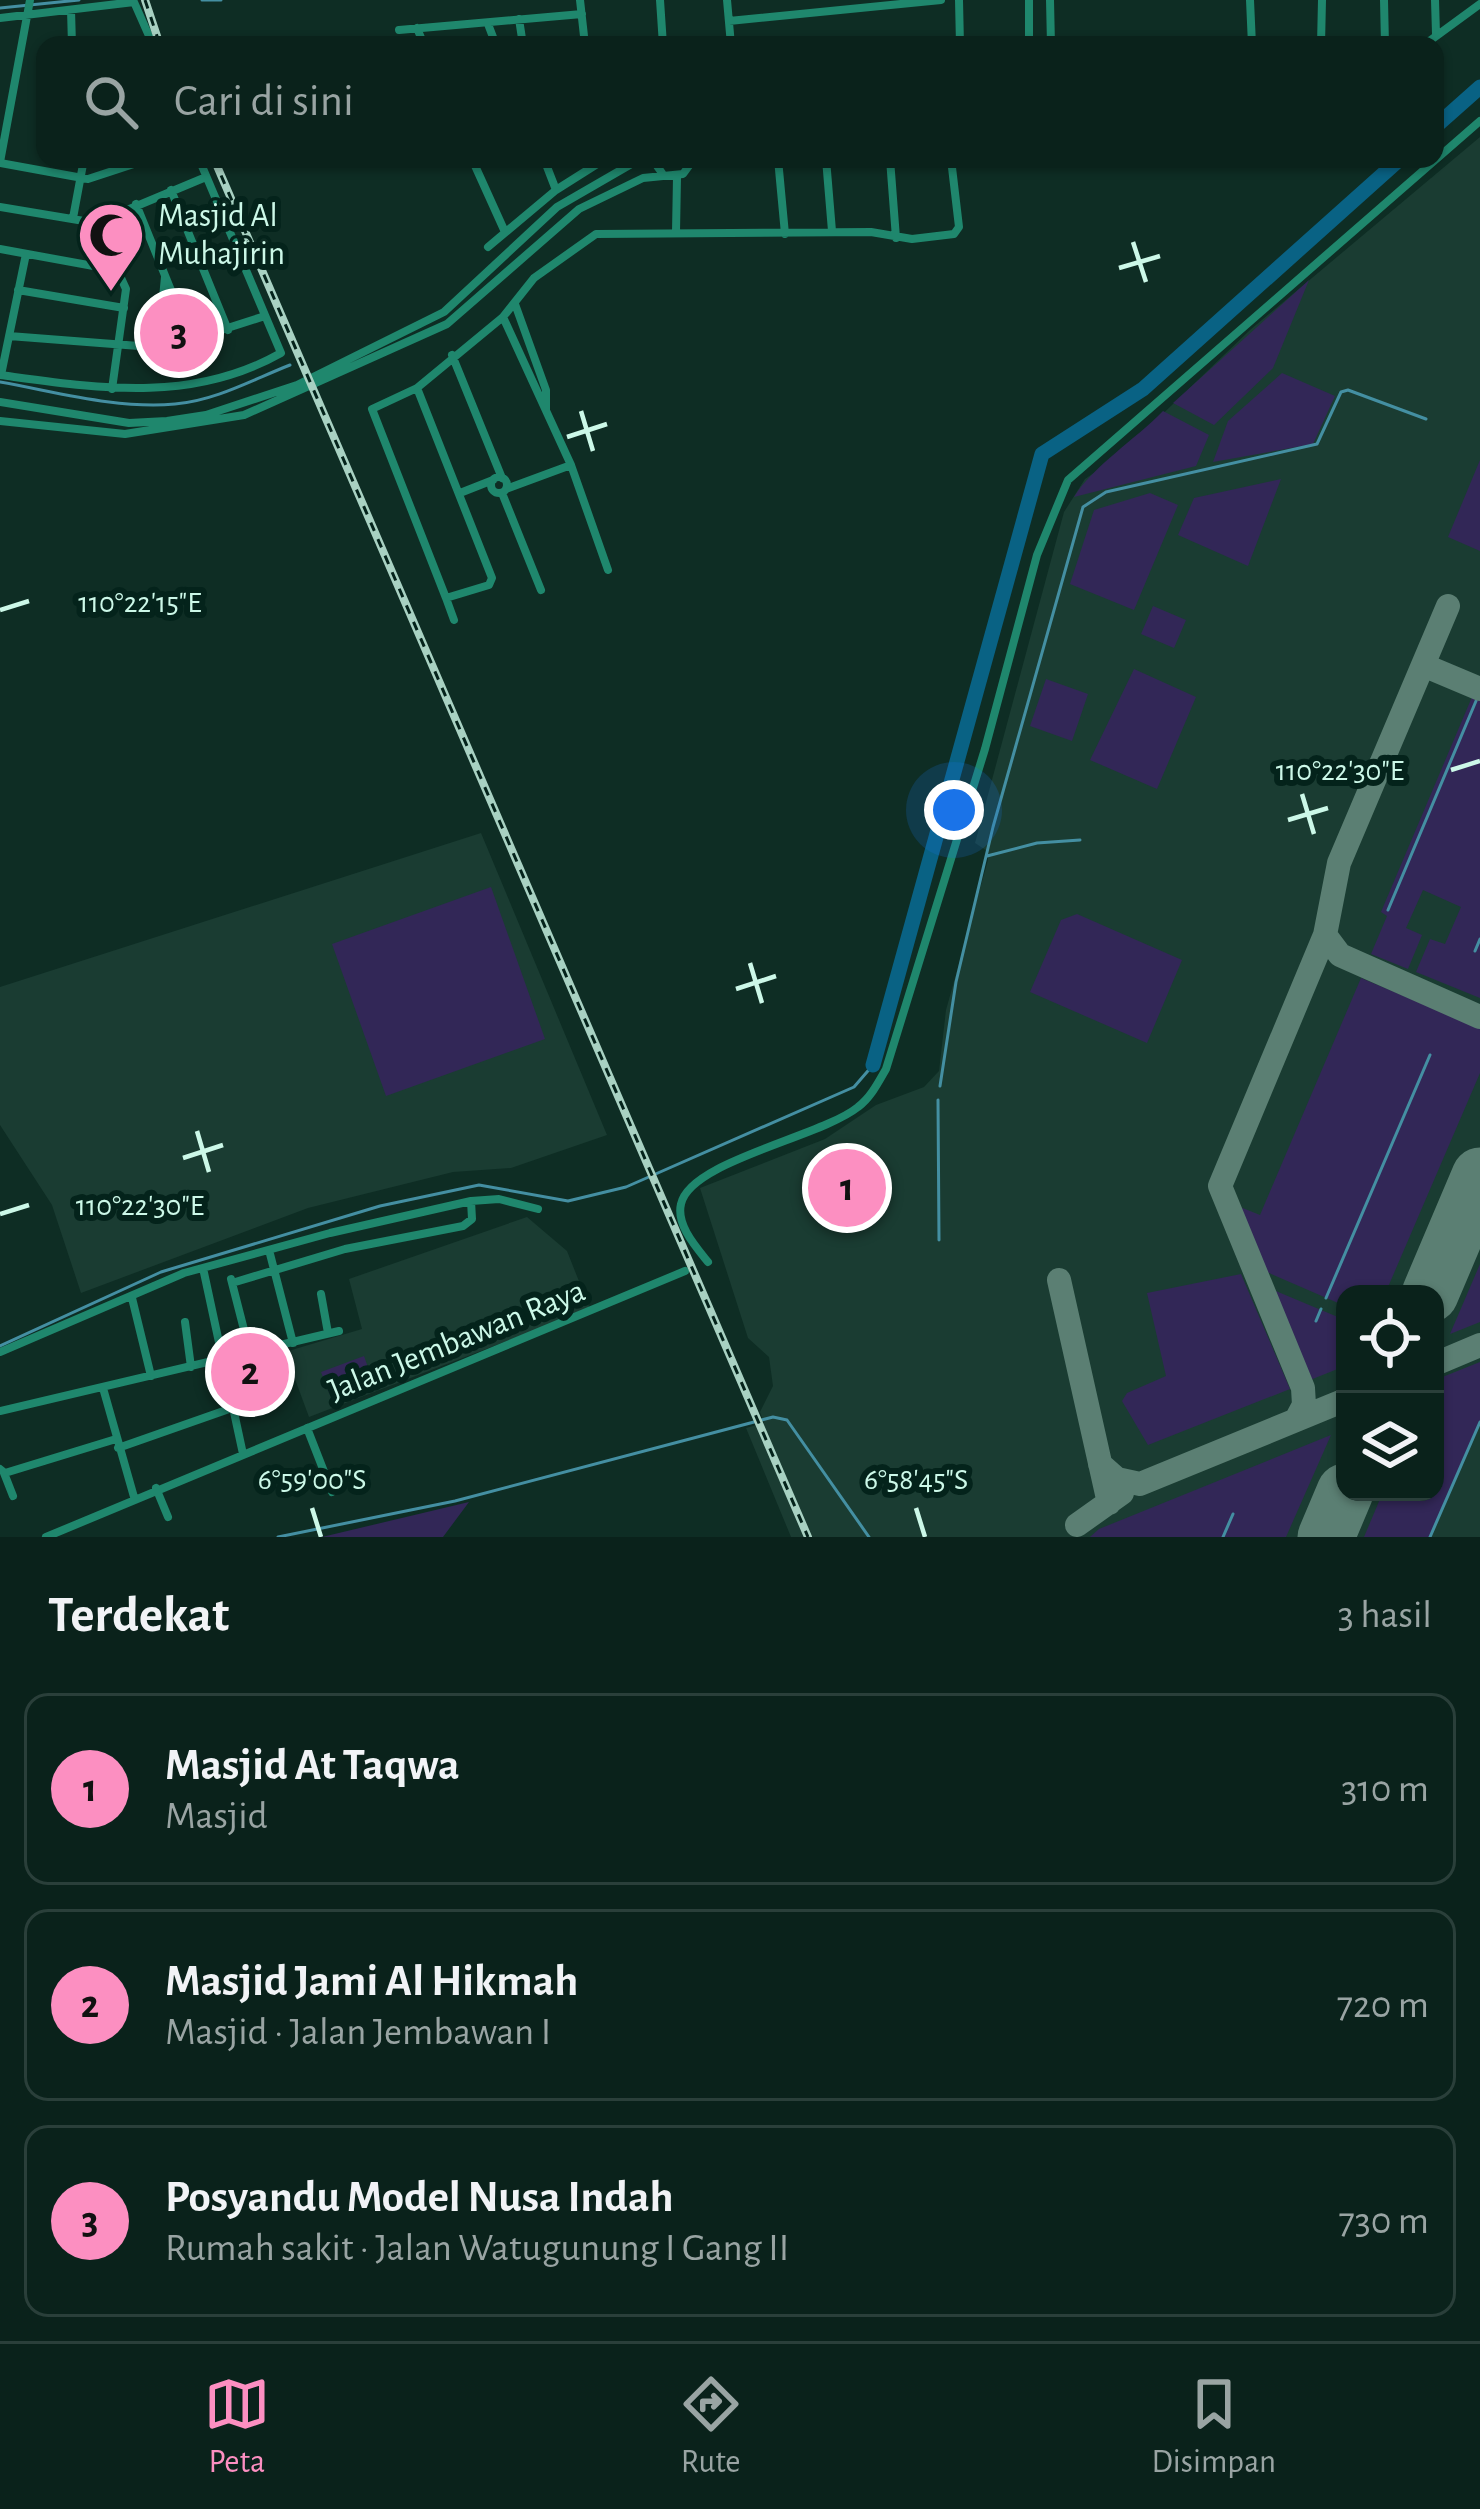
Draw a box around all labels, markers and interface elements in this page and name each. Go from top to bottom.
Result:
search box [36,36,1444,168]
icon: search [78,69,144,135]
text: Cari di sini [174,79,354,124]
mosque icon: Masjid Al Muhajirin [76,200,146,294]
place label: Masjid Al Muhajirin [158,200,285,271]
pin: 3 [140,288,218,378]
text: 110°22'15"E [78,588,202,618]
text: 110°22'30"E [1276,756,1404,786]
your location [924,780,984,840]
pin: 1 [808,1143,886,1233]
text: 110°22'30"E [76,1191,204,1221]
street label: Jalan Jembawan Raya [324,1274,590,1408]
map controls [1336,1285,1444,1501]
button: locate [1336,1285,1444,1393]
pin: 2 [211,1327,289,1417]
button: layers [1336,1393,1444,1501]
text: 6°59'00"S [258,1465,366,1495]
text: 6°58'45"S [864,1465,968,1495]
text: Terdekat [48,1590,229,1641]
text: 3 hasil [1338,1596,1432,1635]
text: Masjid At Taqwa [165,1743,460,1788]
text: 1 [83,1770,97,1809]
text: 310 m [1341,1770,1429,1809]
text: Masjid [165,1797,268,1836]
text: Masjid Jami Al Hikmah [165,1959,578,2004]
text: 2 [81,1986,99,2025]
text: 720 m [1337,1986,1429,2025]
text: Masjid · Jalan Jembawan I [165,2013,551,2052]
text: Posyandu Model Nusa Indah [165,2175,674,2220]
text: 3 [82,2202,98,2241]
text: 730 m [1338,2202,1429,2241]
text: Rumah sakit · Jalan Watugunung I Gang II [165,2229,789,2268]
tab: Peta [204,2371,270,2483]
tab: Rute [678,2371,744,2483]
tab: Disimpan [1151,2371,1276,2483]

